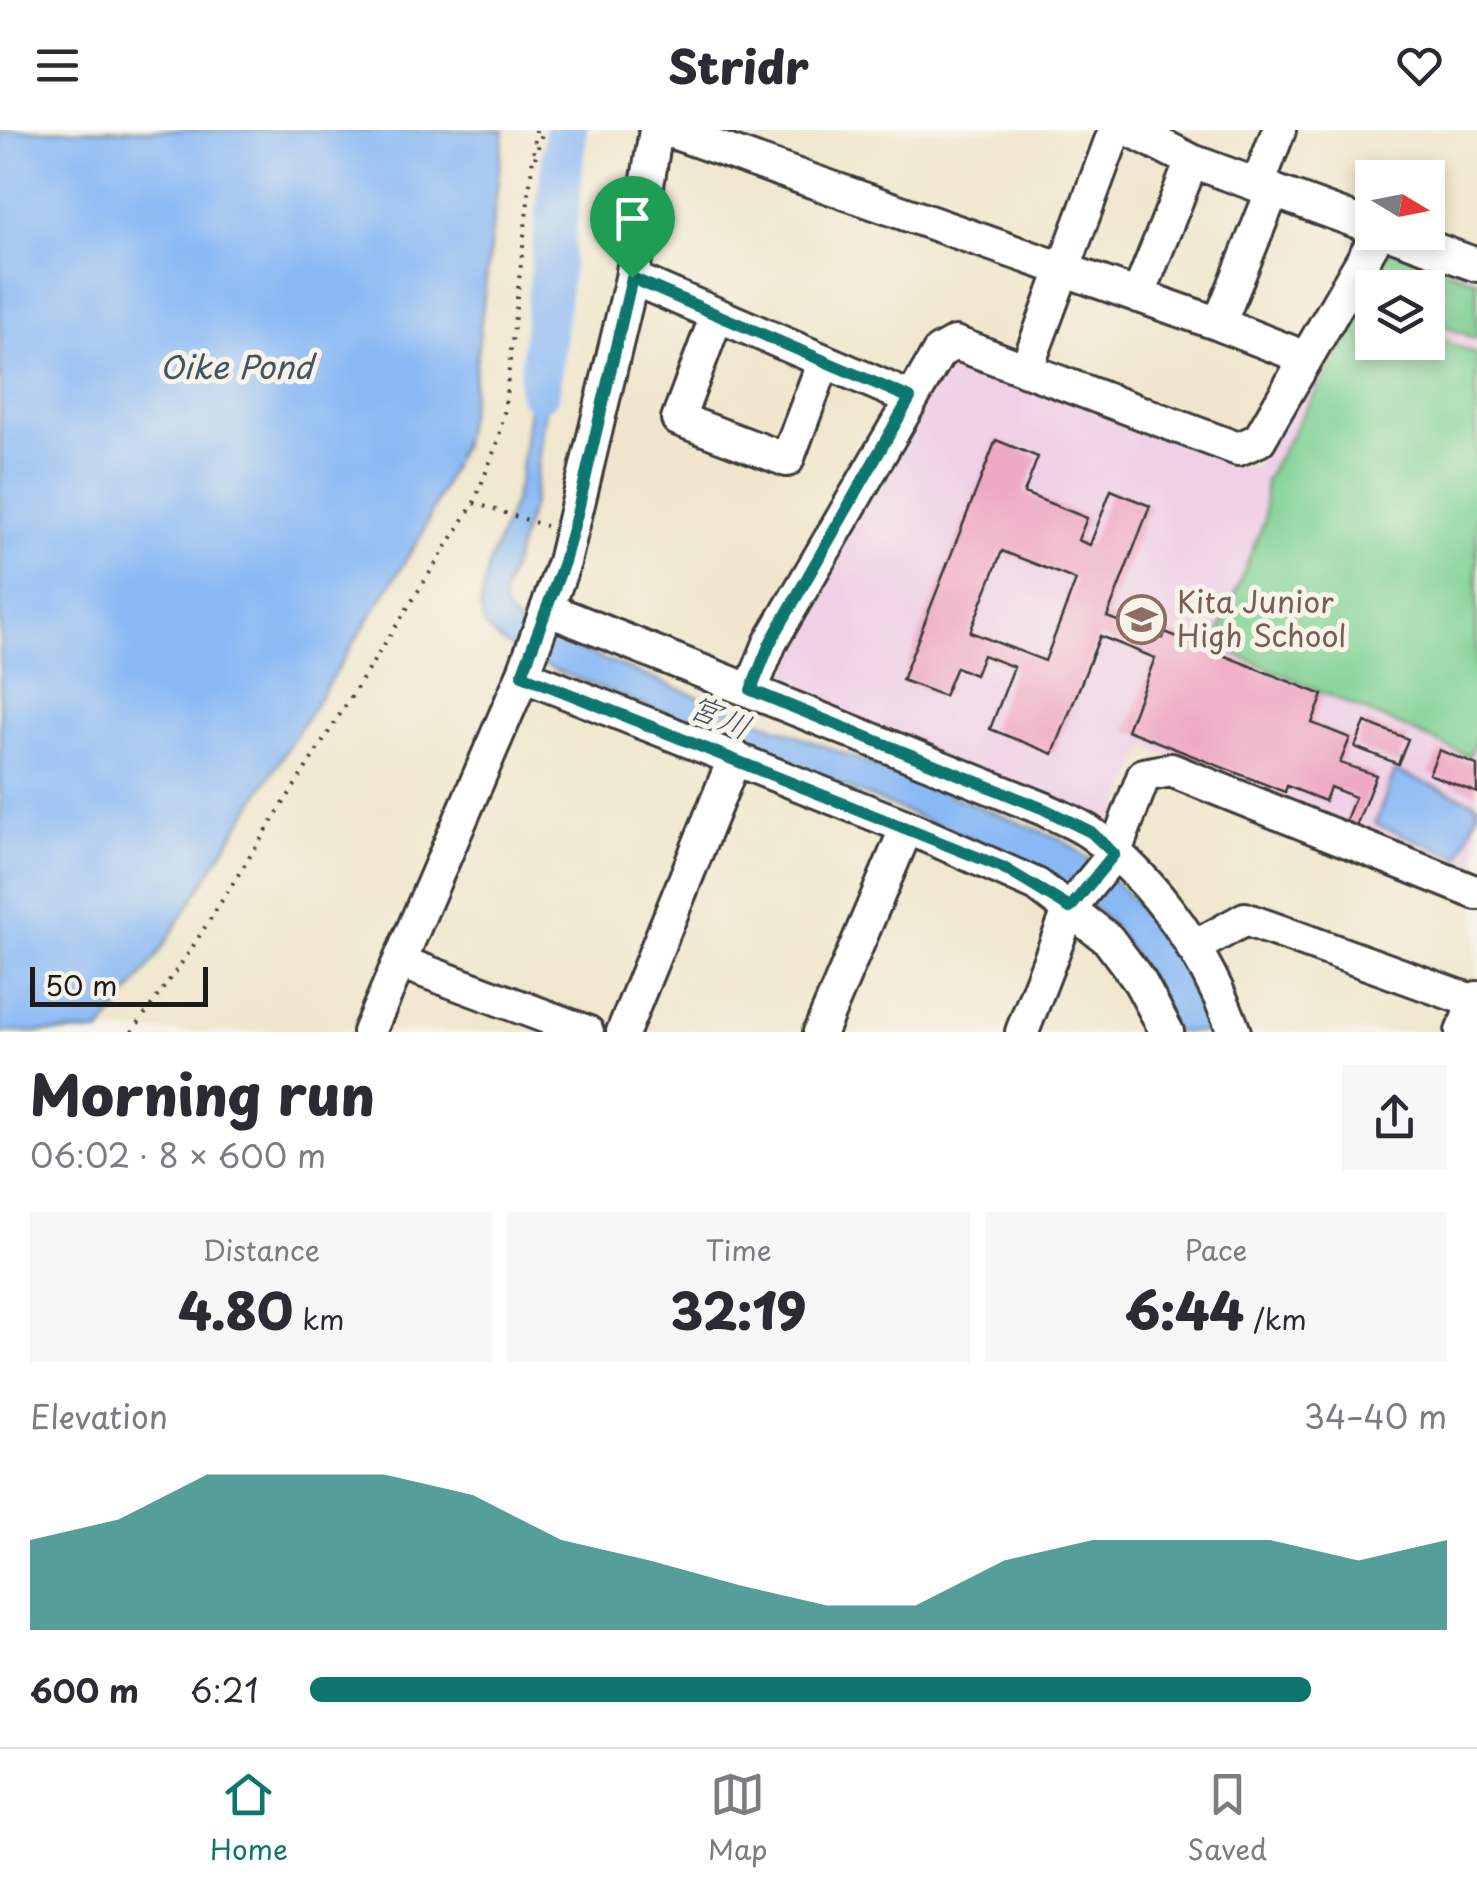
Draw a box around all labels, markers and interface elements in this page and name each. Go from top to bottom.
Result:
text: Stridr [668,31,809,99]
icon: menu [30,38,85,93]
icon: heart [1392,38,1447,93]
north arrow [1355,160,1445,250]
map controls [1355,160,1445,360]
pin [590,176,675,279]
icon: arrive [605,191,660,246]
button: layers [1355,270,1445,360]
water label: Oike Pond [159,342,318,390]
place label: Kita Junior High School [1177,578,1347,657]
school or university icon: Kita Junior High School [1116,594,1168,646]
water label: 宮川 [682,681,760,750]
scale bar [30,962,208,1006]
text: 50 m [45,963,118,1006]
text: Morning run [30,1052,375,1135]
button: share [1342,1065,1447,1170]
text: 06:02 · 8 × 600 m [30,1131,326,1179]
text: Distance [202,1228,320,1271]
text: Time [705,1228,772,1271]
text: Pace [1184,1228,1247,1271]
text: 4.80 [178,1271,293,1347]
text: 32:19 [671,1271,806,1347]
text: 6:44 [1125,1271,1244,1347]
text: km [293,1297,344,1340]
text: /km [1244,1297,1307,1340]
text: Elevation [30,1392,168,1440]
text: 34–40 m [1304,1392,1447,1440]
text: 600 m [30,1666,139,1714]
text: 6:21 [190,1666,259,1714]
tab: Home [210,1767,288,1870]
tab: Map [708,1767,768,1870]
tab: Saved [1188,1767,1267,1870]

